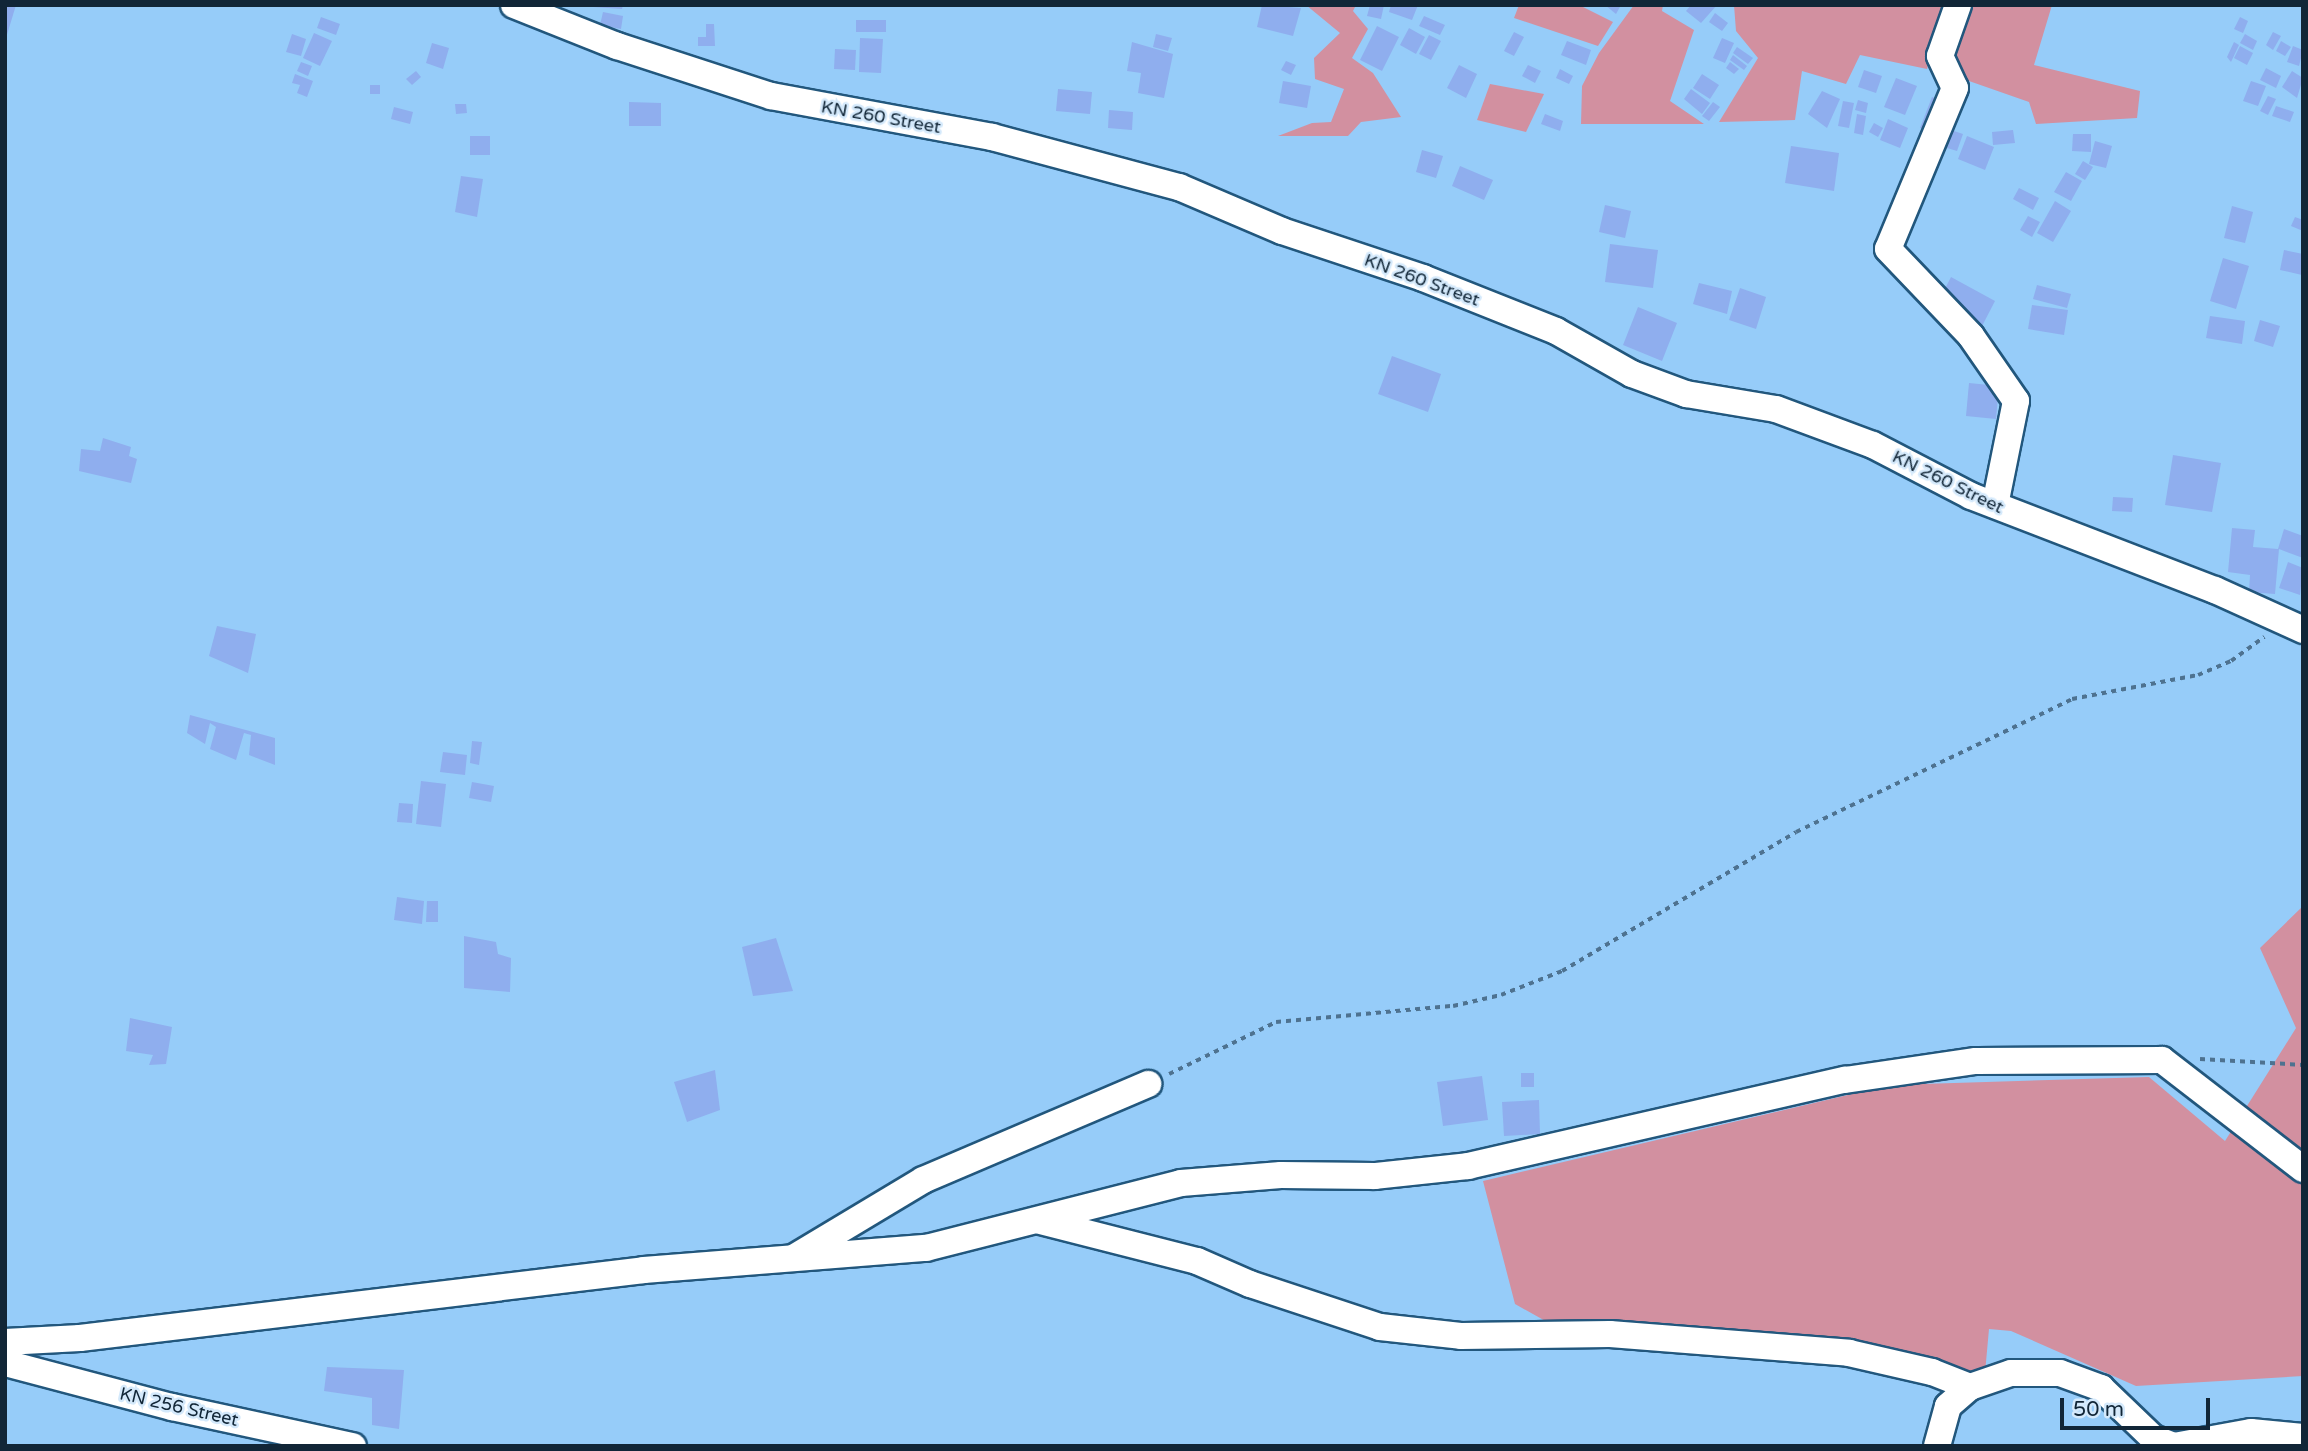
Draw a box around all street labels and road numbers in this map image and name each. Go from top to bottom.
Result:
street label: KN 260 Street [819,96,943,138]
street label: KN 260 Street [1361,249,1483,311]
street label: KN 260 Street [1889,446,2007,518]
street label: KN 256 Street [118,1383,240,1431]

